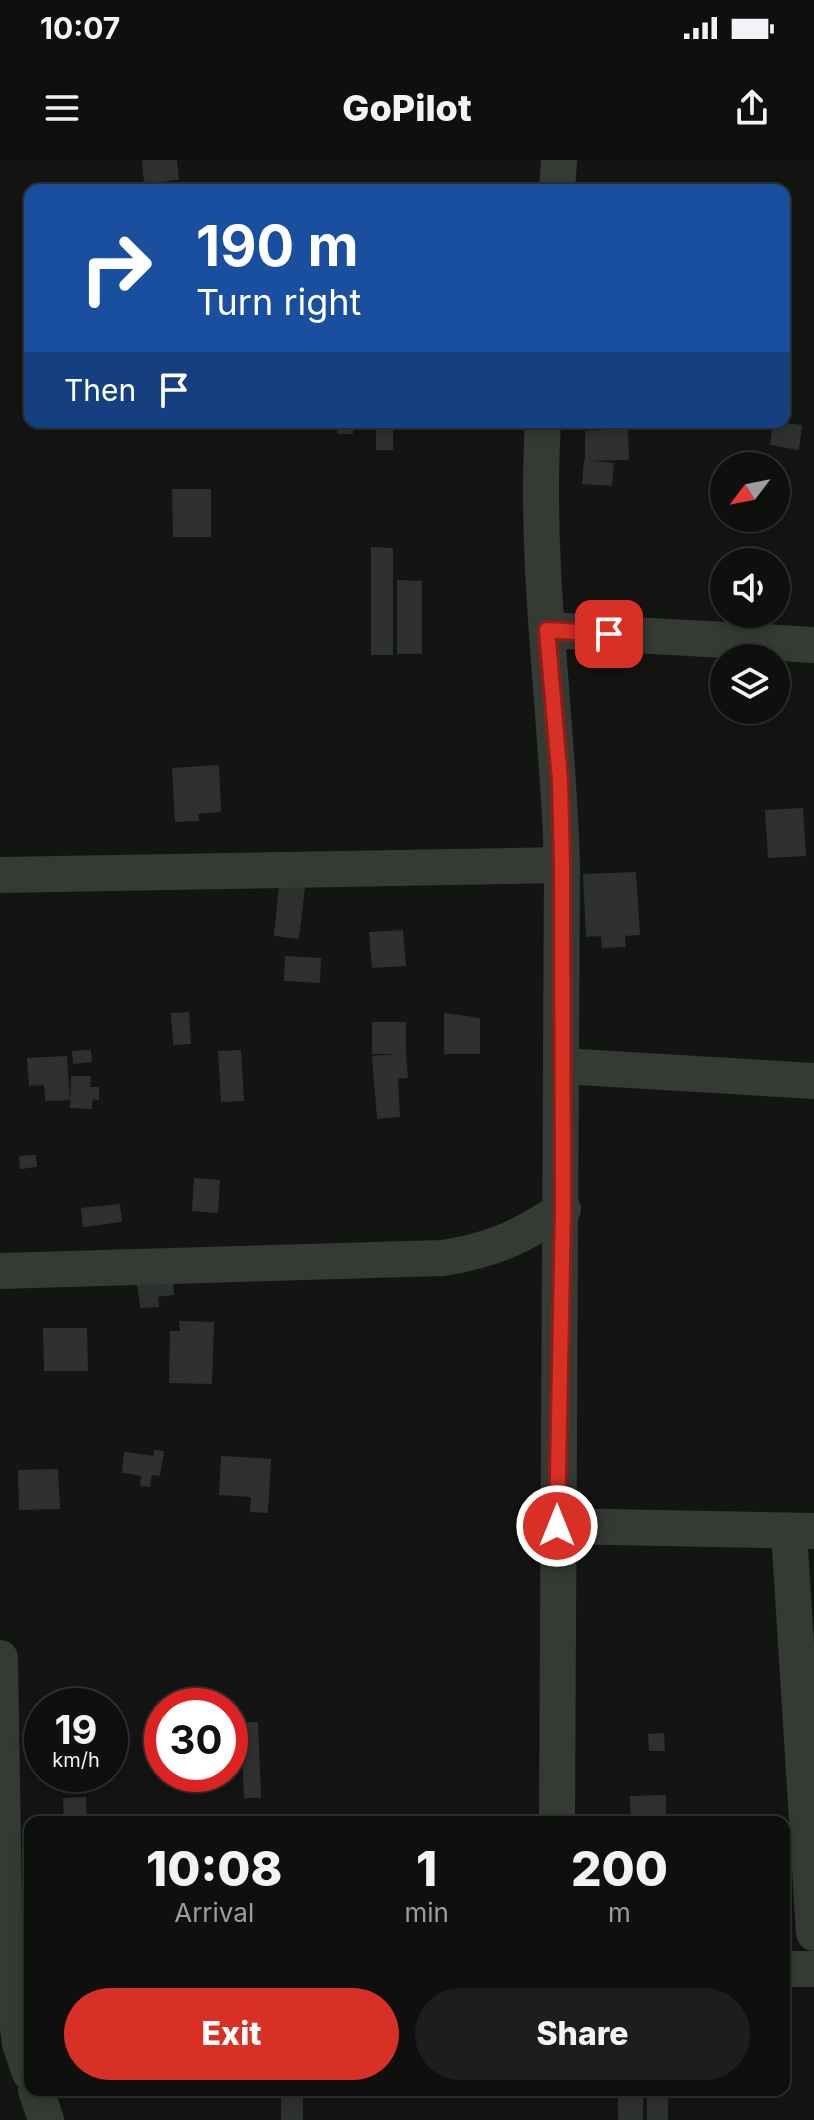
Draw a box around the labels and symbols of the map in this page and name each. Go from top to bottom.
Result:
north arrow [710,452,790,532]
pin [575,600,643,668]
position arrow [515,1484,599,1568]
speed limit sign: 30 [144,1688,248,1792]

